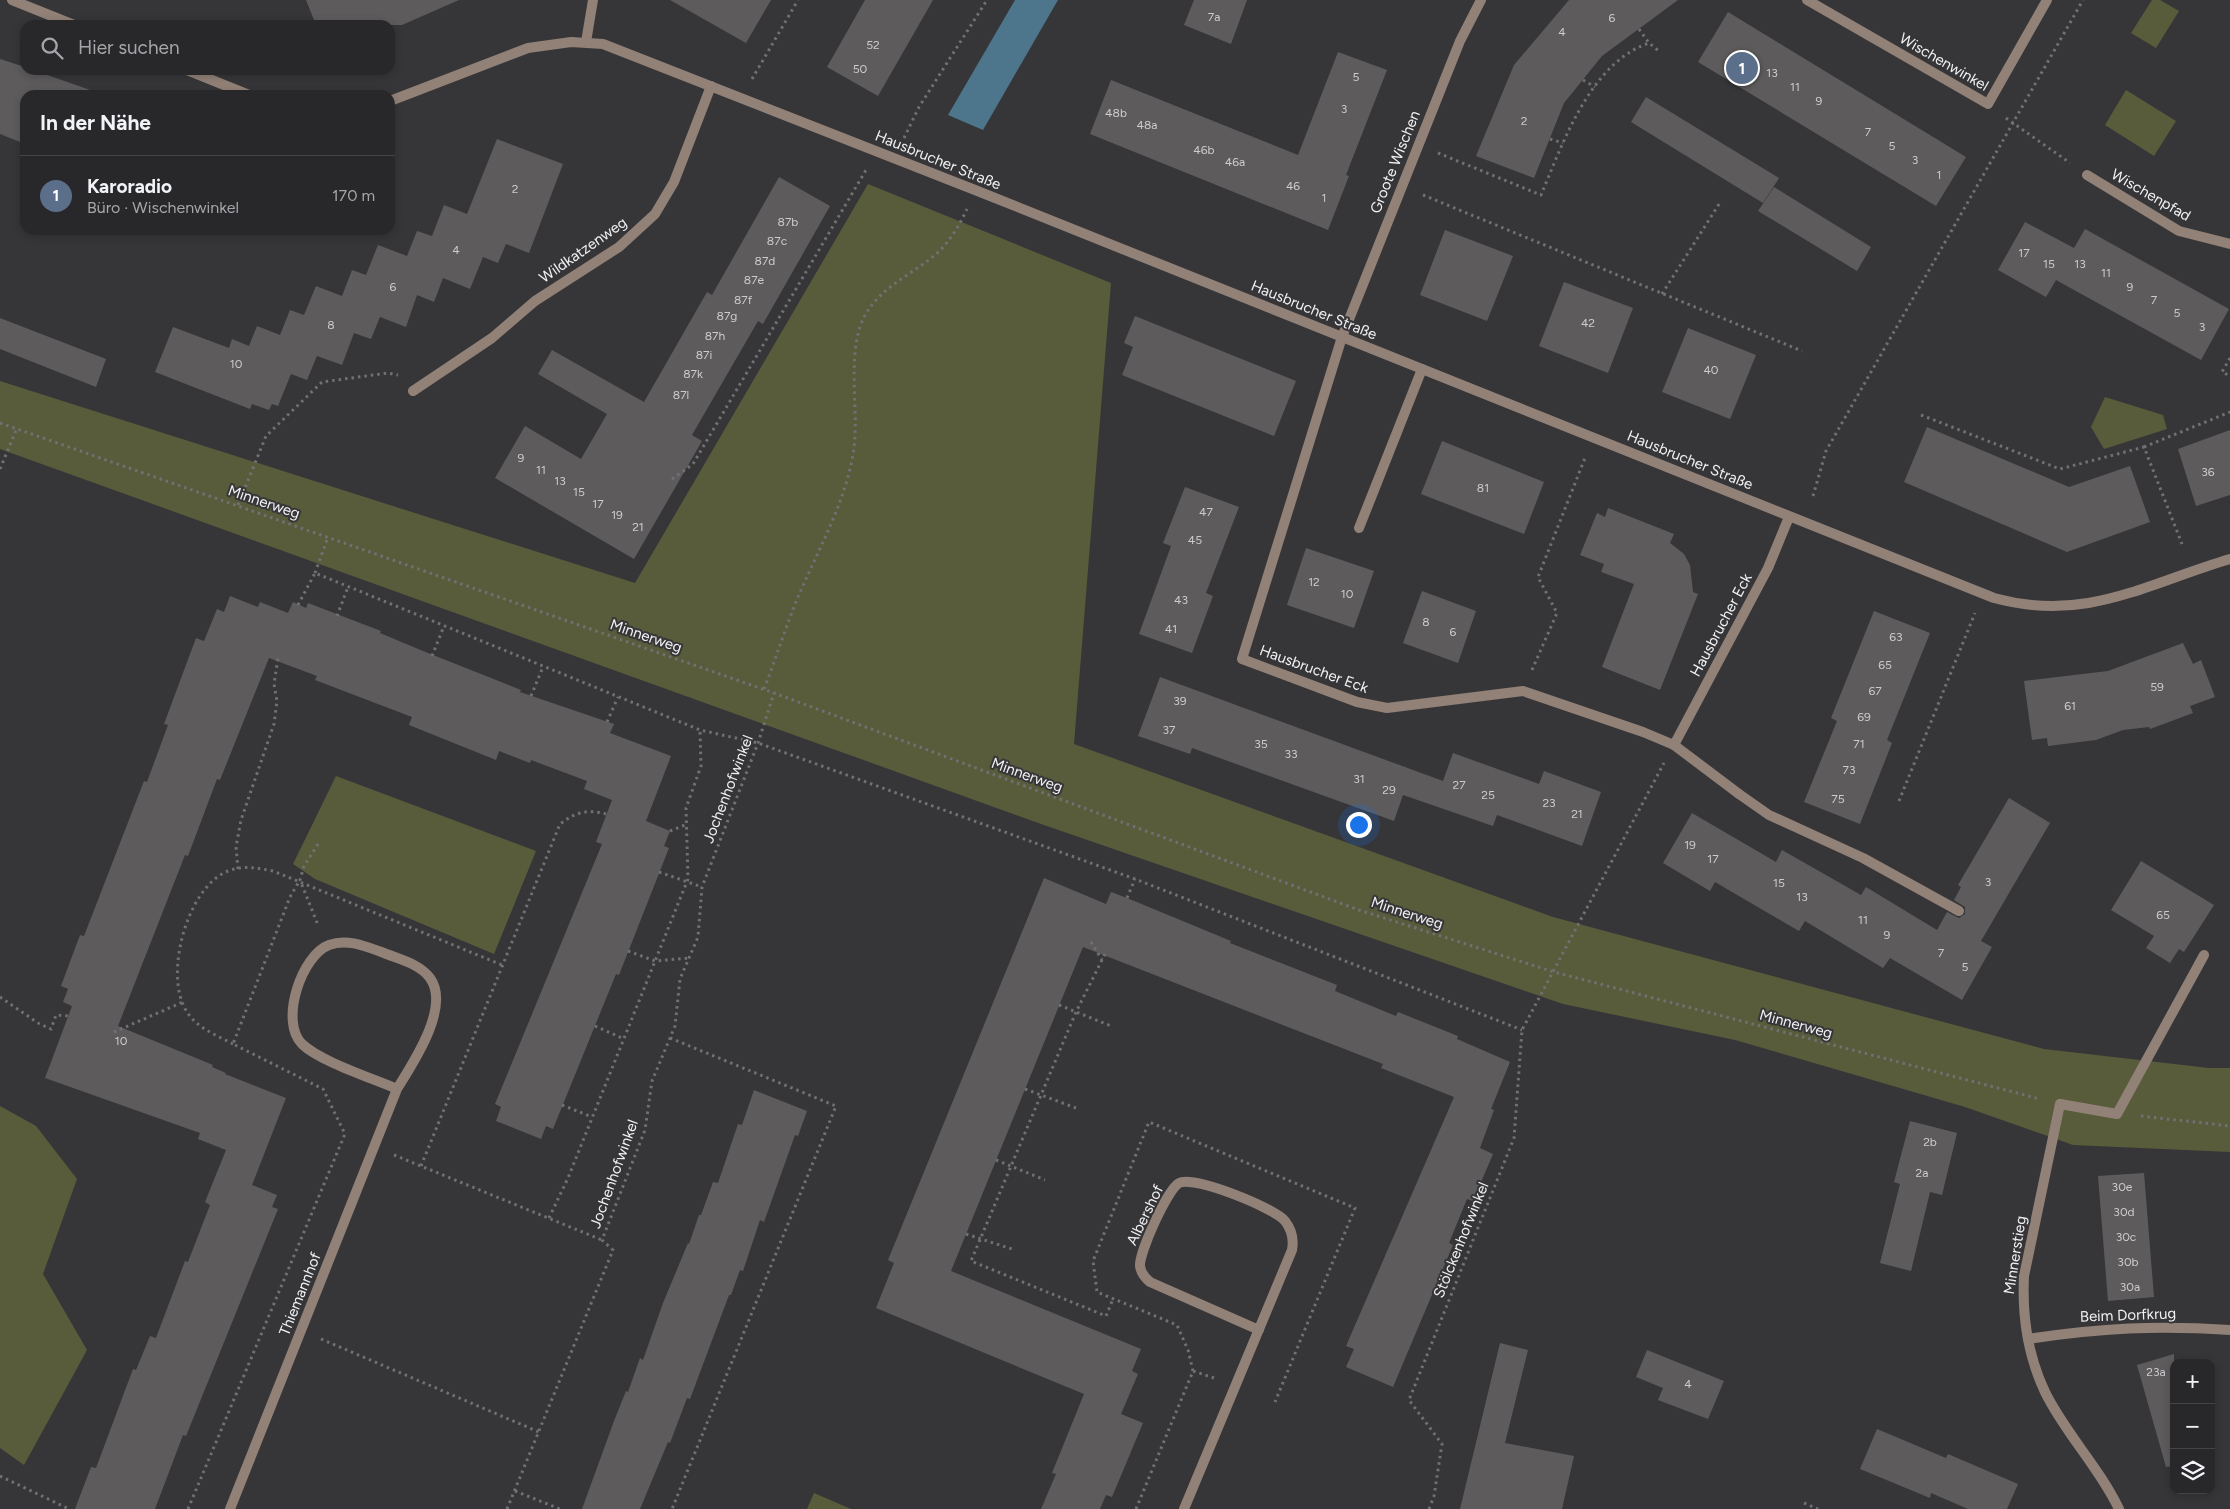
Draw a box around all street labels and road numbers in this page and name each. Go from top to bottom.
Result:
street label: Wischenwinkel [1896,29,1992,95]
street label: Groote Wischen [1366,108,1424,216]
street label: Hausbrucher Straße [872,127,1004,193]
street label: Wischenpfad [2108,165,2194,225]
street label: Wildkatzenweg [536,213,630,287]
street label: Hausbrucher Straße [1248,277,1380,343]
street label: Hausbrucher Straße [1624,427,1756,493]
street label: Minnerweg [226,481,302,523]
street label: Hausbrucher Eck [1686,570,1756,680]
street label: Minnerweg [608,615,684,657]
street label: Hausbrucher Eck [1257,641,1371,697]
street label: Jochenhofwinkel [699,732,757,846]
street label: Minnerweg [989,754,1065,796]
street label: Minnerweg [1369,893,1445,933]
street label: Minnerweg [1758,1006,1834,1042]
street label: Jochenhofwinkel [586,1117,642,1231]
street label: Stölckenhofwinkel [1430,1179,1492,1301]
street label: Albershof [1123,1181,1168,1248]
street label: Minnerstieg [2000,1214,2030,1296]
street label: Thiemannhof [275,1249,325,1338]
street label: Beim Dorfkrug [2079,1304,2177,1326]

